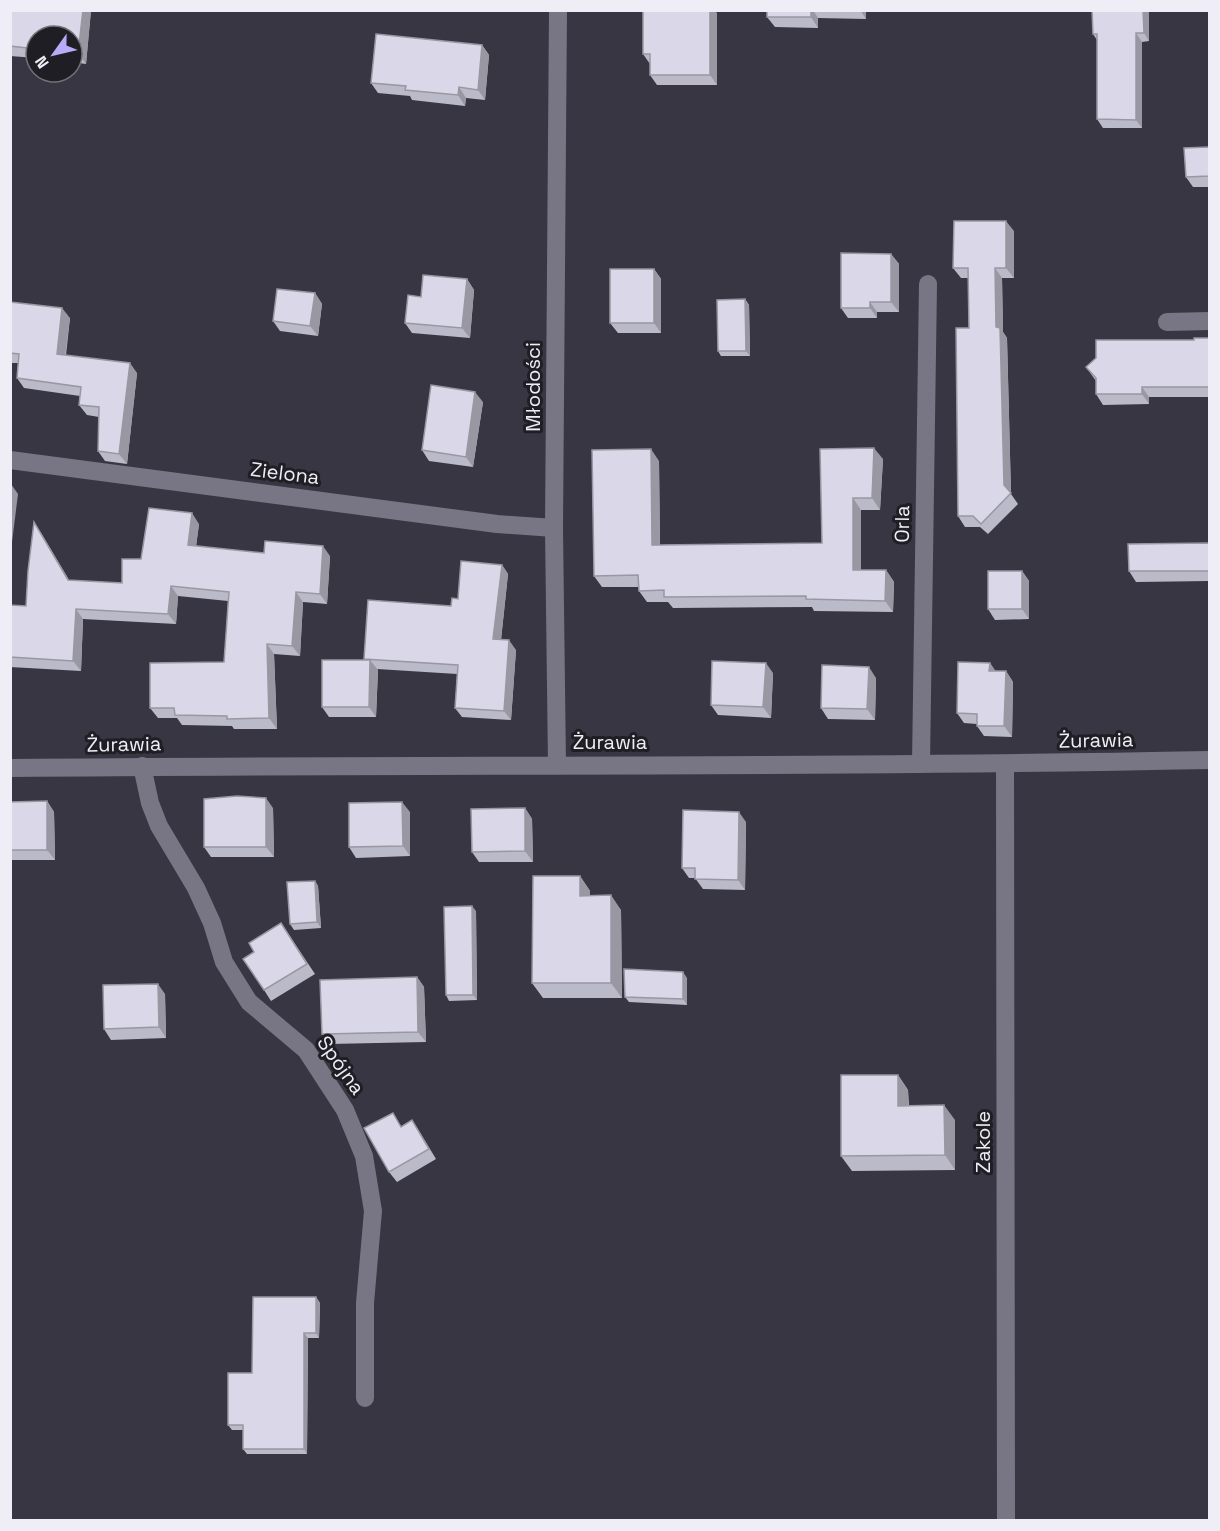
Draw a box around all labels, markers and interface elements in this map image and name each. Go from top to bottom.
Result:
north arrow [24,24,84,84]
text: N [30,52,54,72]
street label: Młodości [520,342,546,432]
street label: Zielona [249,456,321,490]
street label: Orla [889,505,915,543]
street label: Żurawia [1058,726,1134,754]
street label: Żurawia [573,729,647,755]
street label: Żurawia [86,730,162,758]
street label: Spójna [311,1030,371,1100]
street label: Zakole [970,1111,996,1173]

